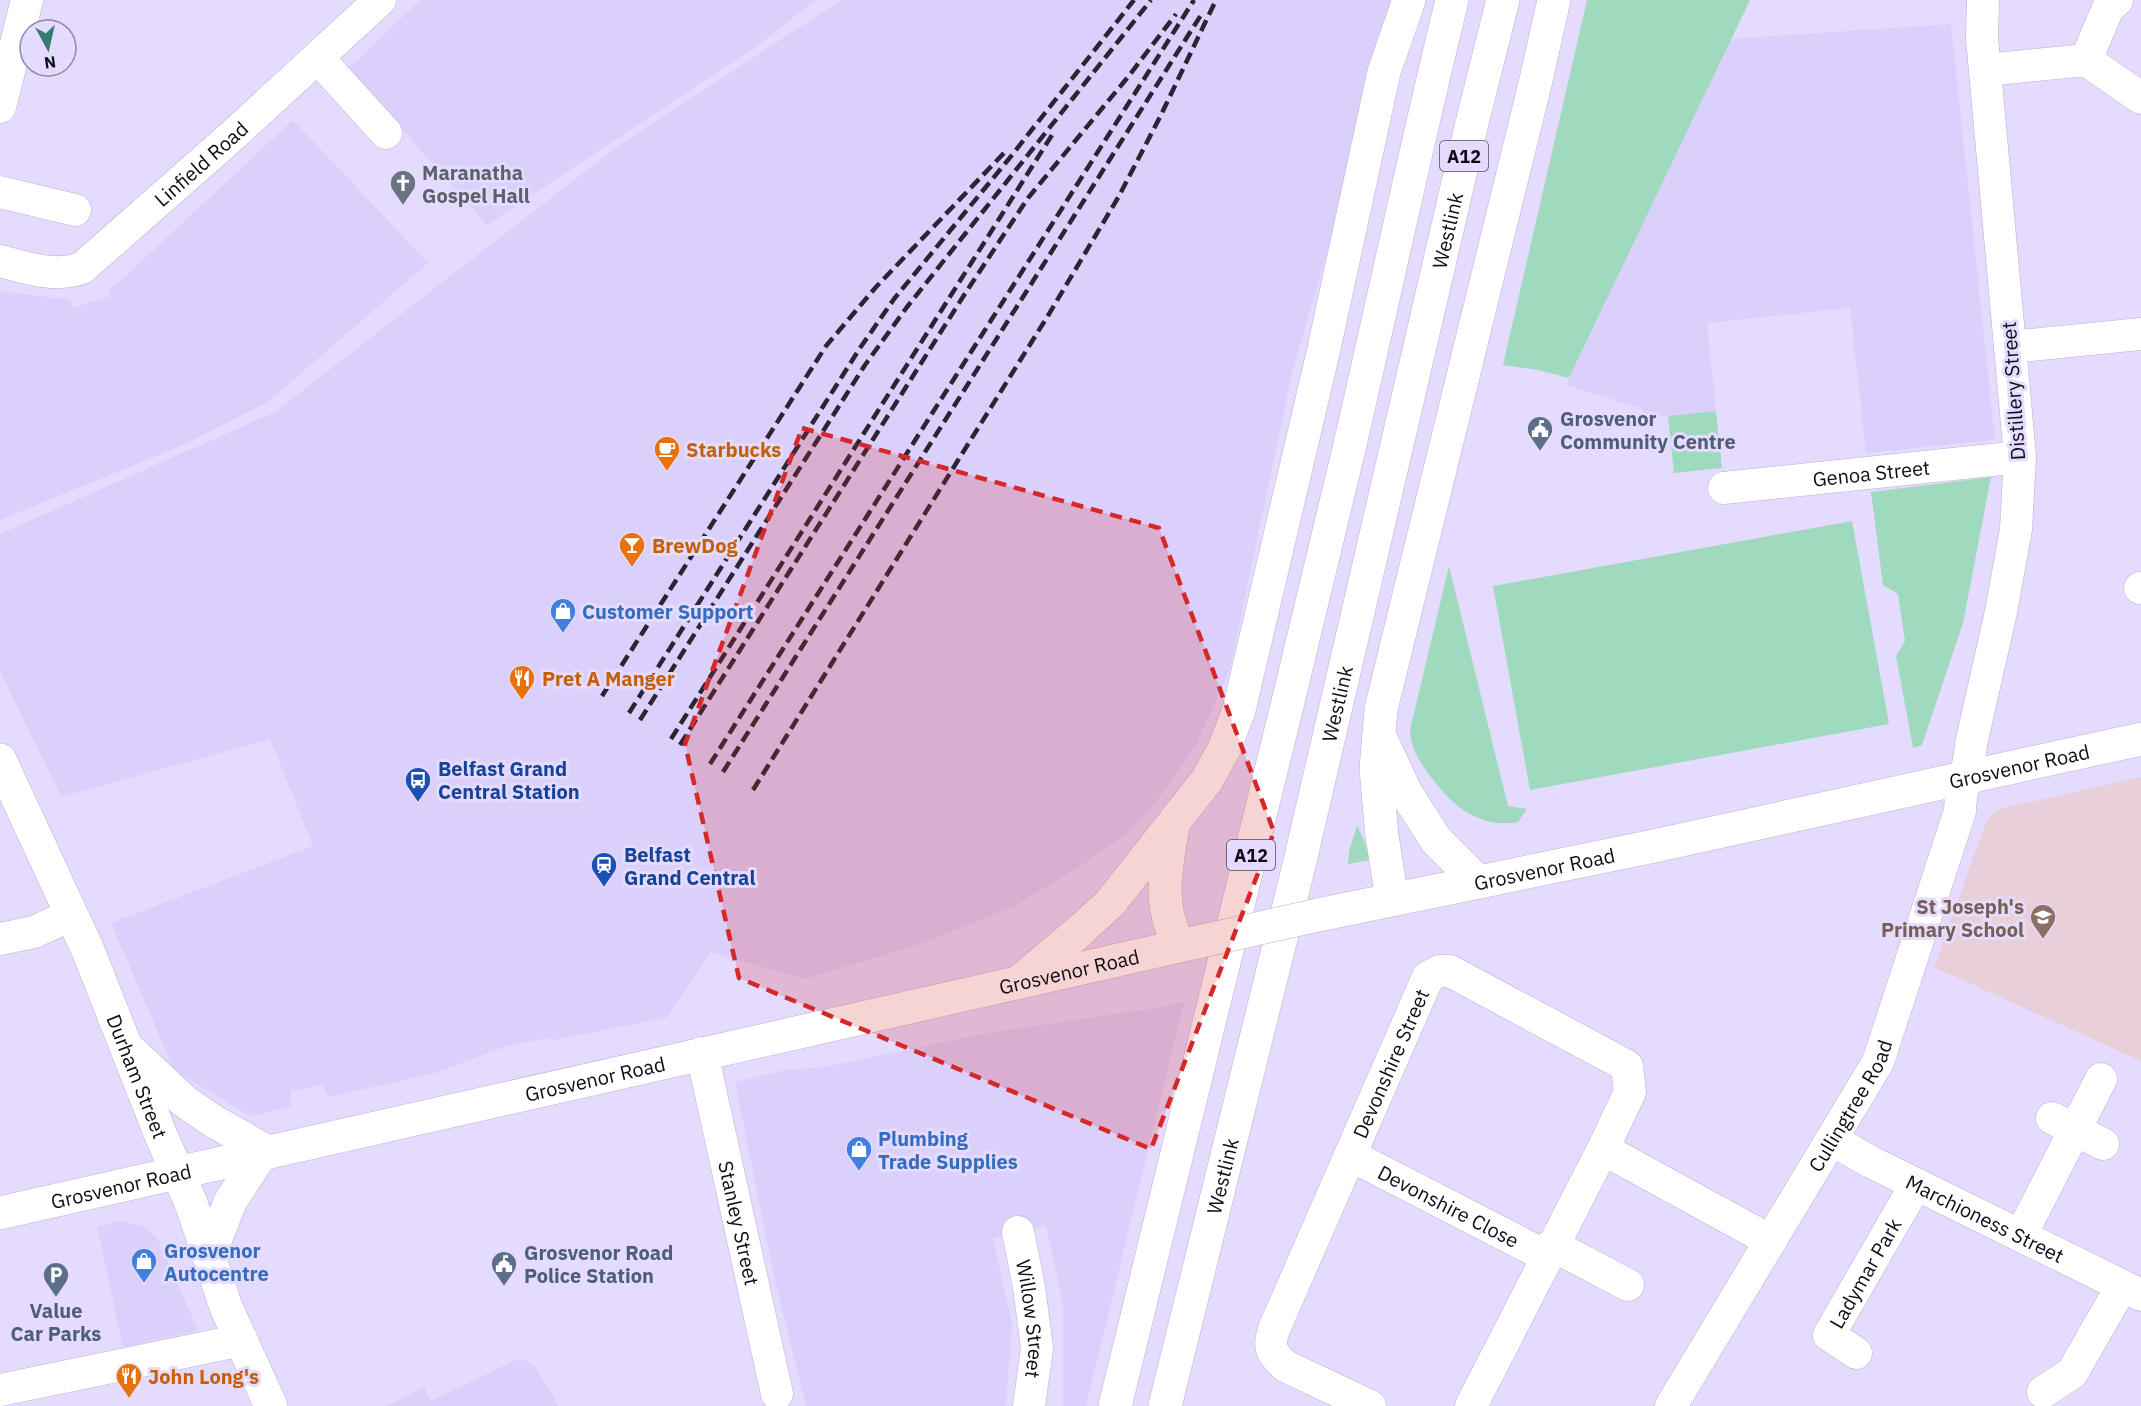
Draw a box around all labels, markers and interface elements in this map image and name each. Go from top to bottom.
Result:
north arrow [18,18,78,78]
text: N [43,52,57,74]
street label: Linfield Road [148,115,253,212]
road number: A12 [1440,141,1488,171]
place label: Maranatha Gospel Hall [422,159,530,209]
church icon: Maranatha Gospel Hall [388,168,418,206]
street label: Westlink [1425,189,1469,271]
street label: Distillery Street [1995,321,2031,461]
place label: Grosvenor Community Centre [1560,405,1736,455]
public building icon: Grosvenor Community Centre [1525,414,1555,452]
cafe icon: Starbucks [652,434,682,472]
place label: Starbucks [686,436,781,463]
street label: Genoa Street [1811,453,1931,492]
bar icon: BrewDog [617,530,647,568]
place label: BrewDog [652,532,738,559]
shop icon: Customer Support [548,596,578,634]
place label: Customer Support [582,598,753,625]
street label: Westlink [1315,662,1359,745]
restaurant icon: Pret A Manger [507,663,537,701]
place label: Pret A Manger [542,665,675,692]
street label: Grosvenor Road [1946,737,2092,794]
place label: Belfast Grand Central Station [438,755,580,805]
bus stop icon: Belfast Grand Central Station [403,765,433,803]
road number: A12 [1227,840,1275,870]
place label: Belfast Grand Central [624,841,755,891]
street label: Grosvenor Road [1471,841,1617,896]
station icon: Belfast Grand Central [589,850,619,888]
place label: St Joseph's Primary School [1881,893,2024,943]
school or university icon: St Joseph's Primary School [2028,902,2058,940]
street label: Grosvenor Road [996,942,1142,1000]
street label: Devonshire Street [1346,984,1435,1142]
street label: Durham Street [101,1010,174,1142]
street label: Cullingtree Road [1802,1036,1898,1177]
street label: Grosvenor Road [522,1049,668,1107]
place label: Plumbing Trade Supplies [878,1125,1018,1175]
shop icon: Plumbing Trade Supplies [844,1134,874,1172]
street label: Westlink [1200,1135,1245,1217]
street label: Grosvenor Road [48,1157,194,1215]
street label: Stanley Street [713,1158,766,1288]
street label: Devonshire Close [1373,1158,1524,1253]
street label: Marchioness Street [1901,1168,2069,1269]
street label: Ladymar Park [1822,1213,1907,1333]
place label: Grosvenor Autocentre [164,1237,269,1287]
place label: Grosvenor Road Police Station [524,1239,673,1289]
shop icon: Grosvenor Autocentre [129,1246,159,1284]
public building icon: Grosvenor Road Police Station [489,1249,519,1287]
street label: Willow Street [1010,1257,1051,1380]
parking icon: Value Car Parks [41,1260,71,1298]
place label: Value Car Parks [11,1297,101,1347]
restaurant icon: John Long's [114,1361,144,1399]
place label: John Long's [148,1363,259,1390]

